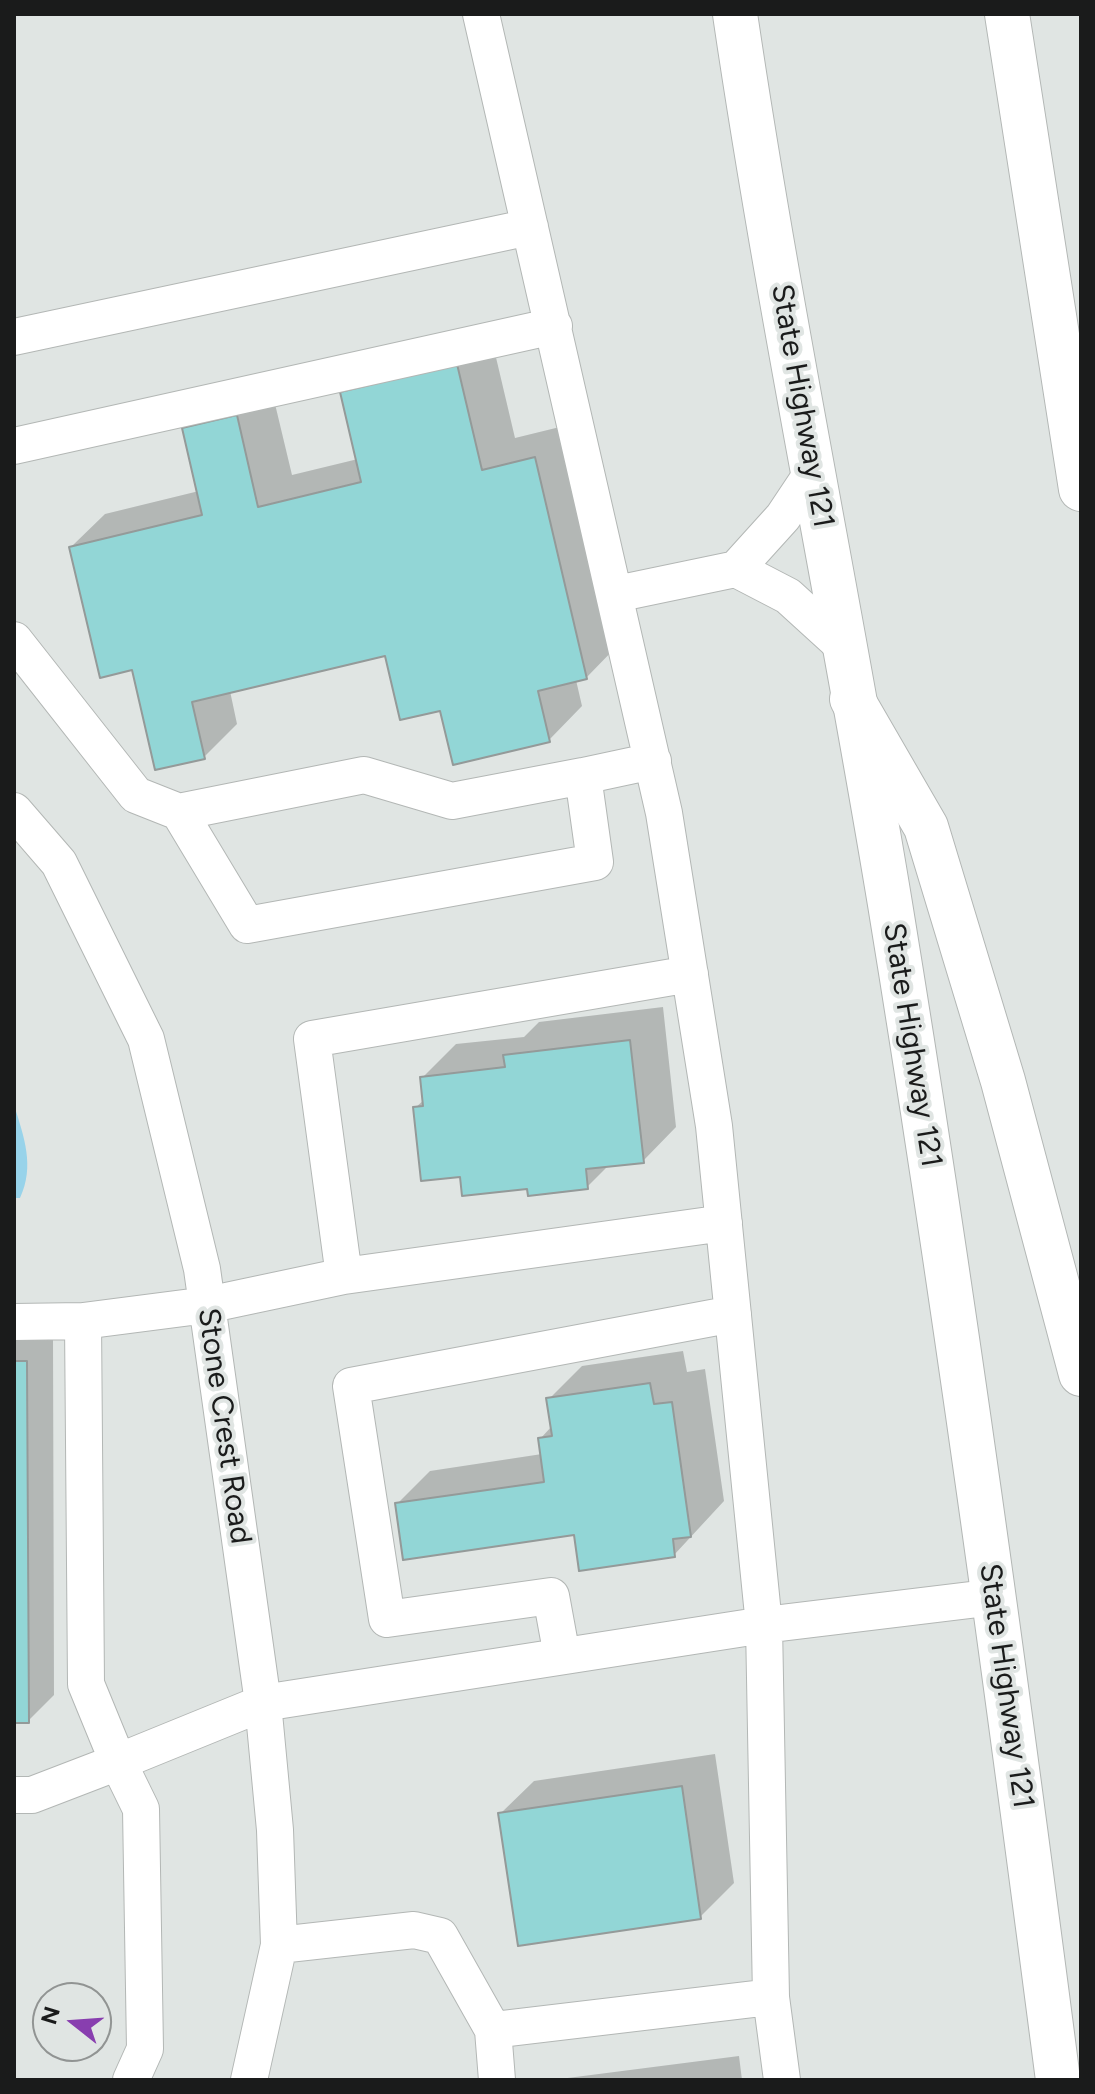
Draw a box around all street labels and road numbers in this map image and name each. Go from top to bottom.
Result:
street label: State Highway 121 [763,281,841,531]
street label: State Highway 121 [875,920,949,1170]
street label: Stone Crest Road [190,1306,258,1546]
street label: State Highway 121 [971,1561,1041,1811]

